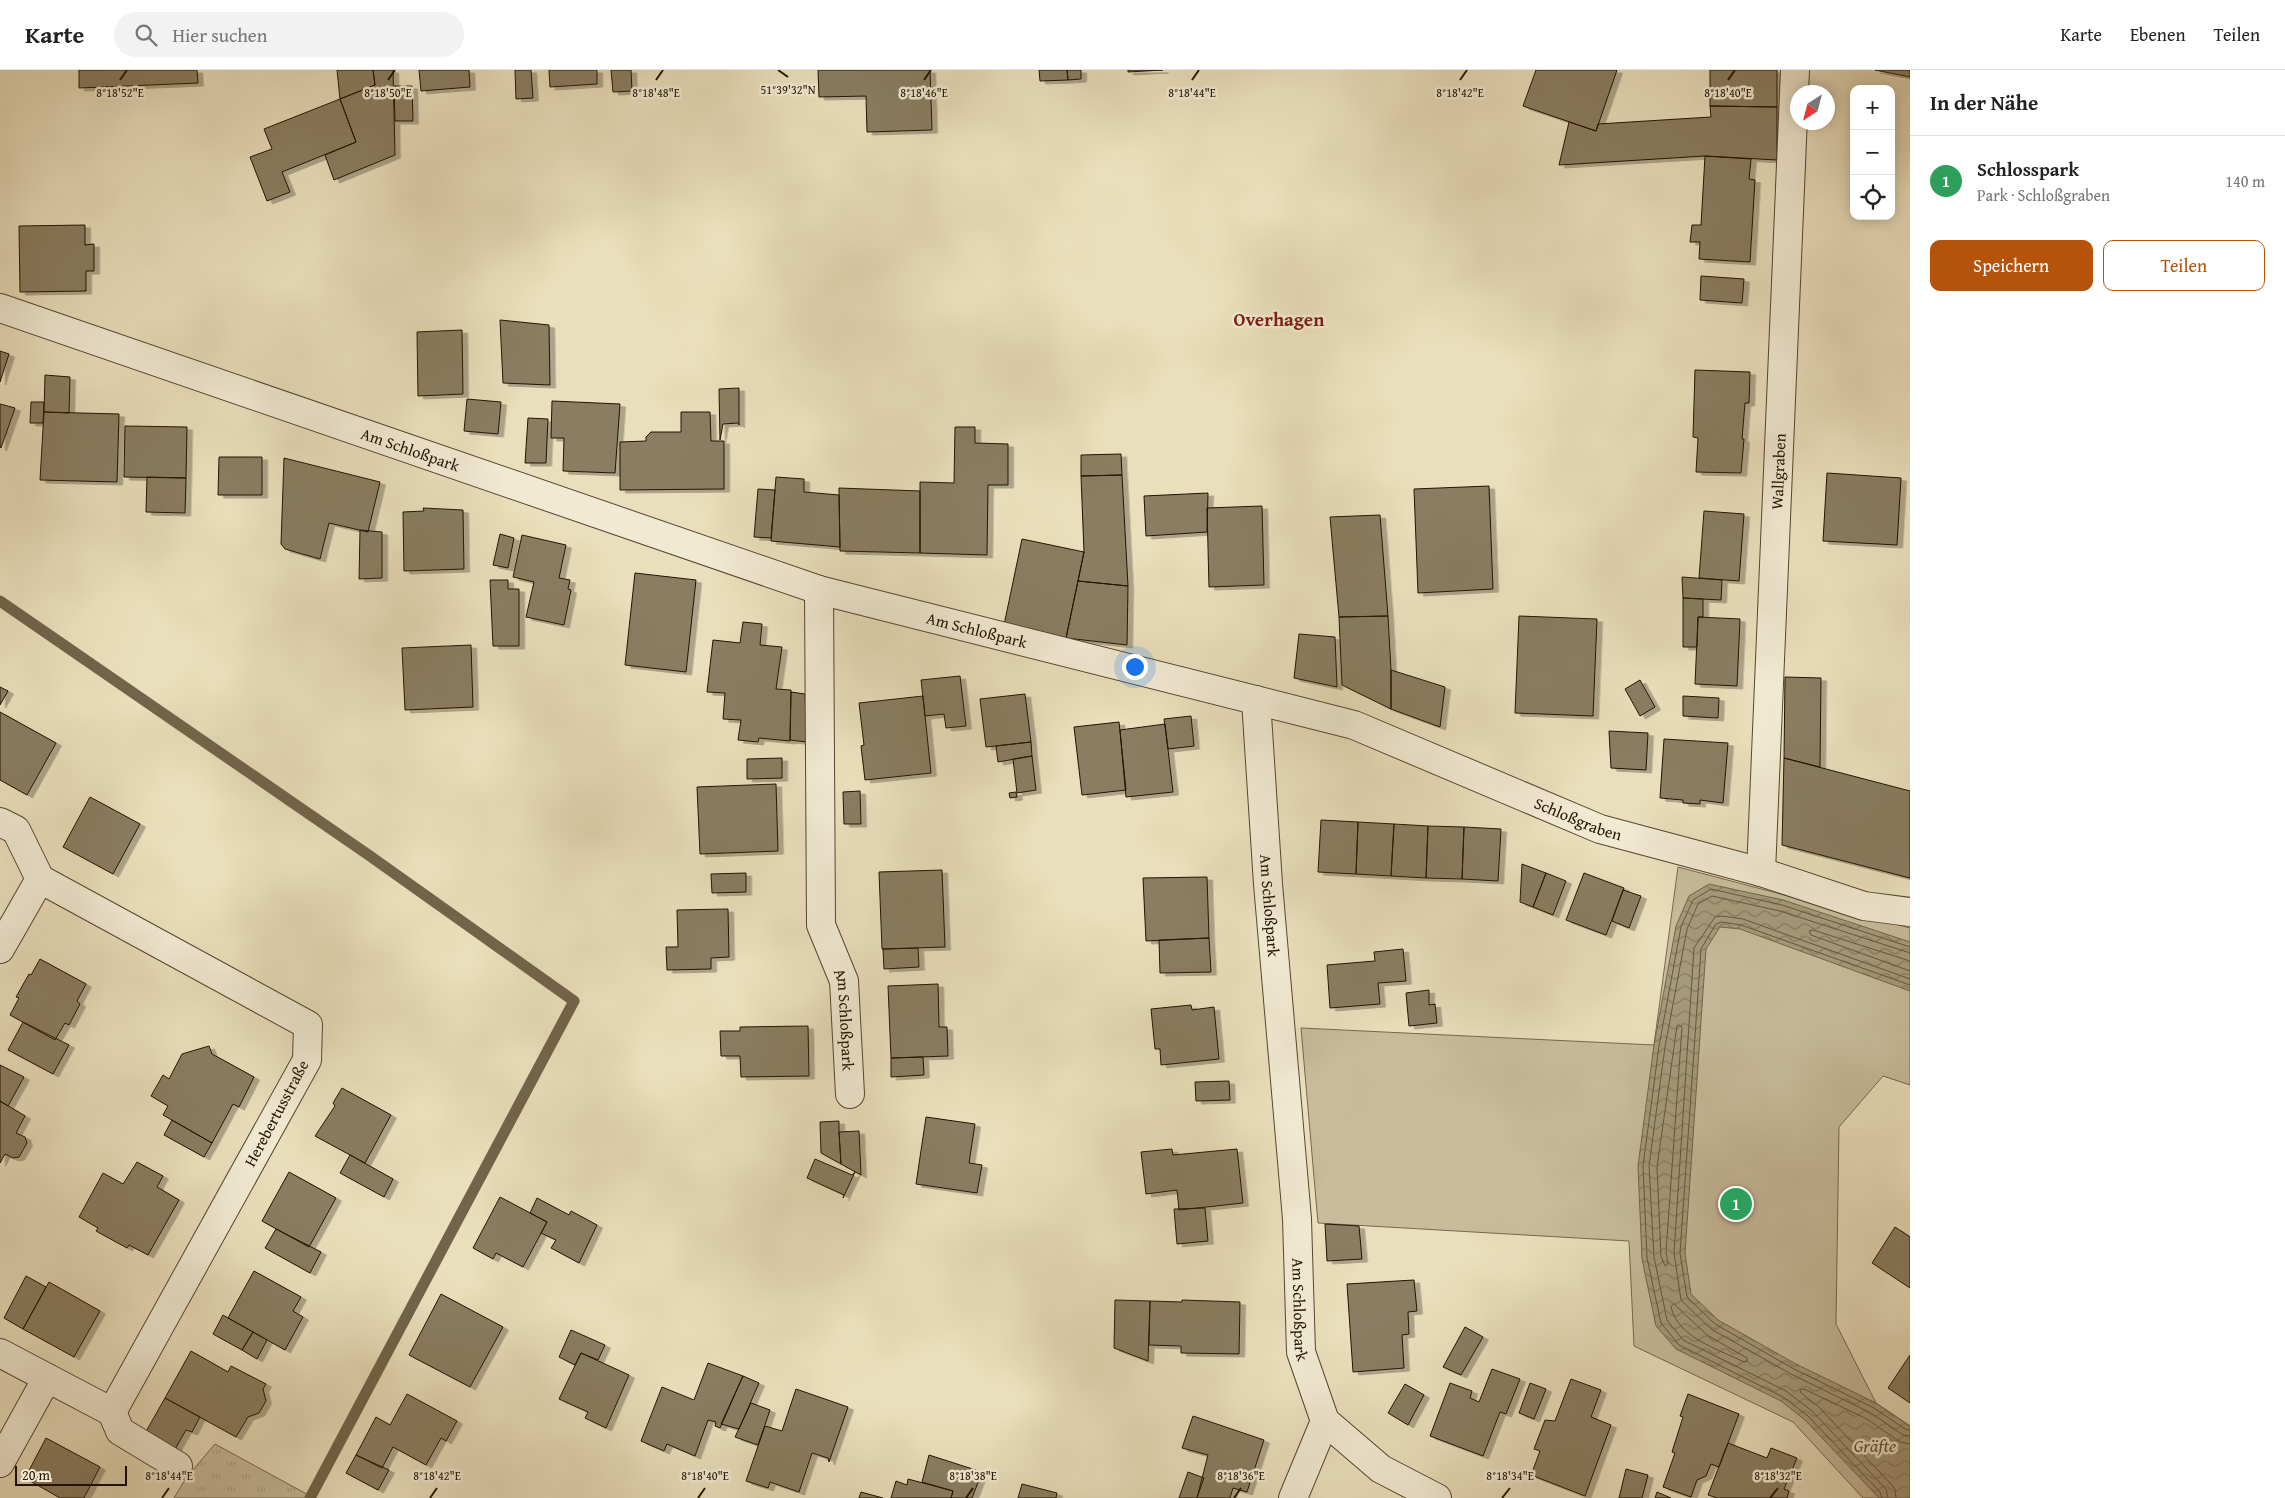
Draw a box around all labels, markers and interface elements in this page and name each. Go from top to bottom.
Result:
search box [114,12,464,57]
text: Karte [25,17,84,52]
icon: search [132,21,160,49]
text: Hier suchen [172,21,267,49]
text: Karte [2061,21,2102,48]
text: Ebenen [2130,21,2186,48]
text: Teilen [2214,21,2260,48]
text: 51°39'32"N [760,81,816,98]
text: 8°18'52"E [96,84,144,101]
text: 8°18'50"E [364,84,412,101]
text: 8°18'48"E [632,84,680,101]
text: 8°18'46"E [900,84,948,101]
text: 8°18'44"E [1168,84,1216,101]
text: 8°18'42"E [1436,84,1484,101]
text: 8°18'40"E [1704,84,1752,101]
north arrow [1790,85,1835,130]
map controls [1850,85,1895,220]
button: + [1850,85,1895,130]
text: In der Nähe [1930,87,2038,118]
button: − [1850,130,1895,175]
text: Schlosspark [1977,155,2079,183]
text: 1 [1942,169,1950,193]
text: 140 m [2225,169,2265,193]
button: locate [1850,175,1895,220]
text: Park · Schloßgraben [1977,183,2110,207]
button: Speichern [1930,240,2093,291]
button: Teilen [2103,240,2265,291]
district label: Overhagen [1234,305,1325,333]
street label: Am Schloßpark [358,421,464,478]
street label: Wallgraben [1764,433,1792,510]
street label: Am Schloßpark [924,606,1031,654]
your location [1122,654,1148,680]
street label: Schloßgraben [1531,791,1625,846]
street label: Am Schloßpark [1254,853,1286,959]
street label: Am Schloßpark [828,964,861,1072]
street label: Herebertusstraße [238,1055,314,1171]
pin: 1 [1720,1185,1752,1223]
street label: Am Schloßpark [1286,1258,1316,1365]
water label: Gräfte [1854,1432,1896,1459]
scale bar [15,1463,128,1486]
text: 20 m [22,1465,50,1485]
text: 8°18'44"E [145,1467,193,1484]
text: 8°18'42"E [413,1467,461,1484]
text: 8°18'40"E [681,1467,729,1484]
text: 8°18'38"E [949,1467,997,1484]
text: 8°18'36"E [1217,1467,1265,1484]
text: 8°18'34"E [1486,1467,1534,1484]
text: 8°18'32"E [1754,1467,1802,1484]

